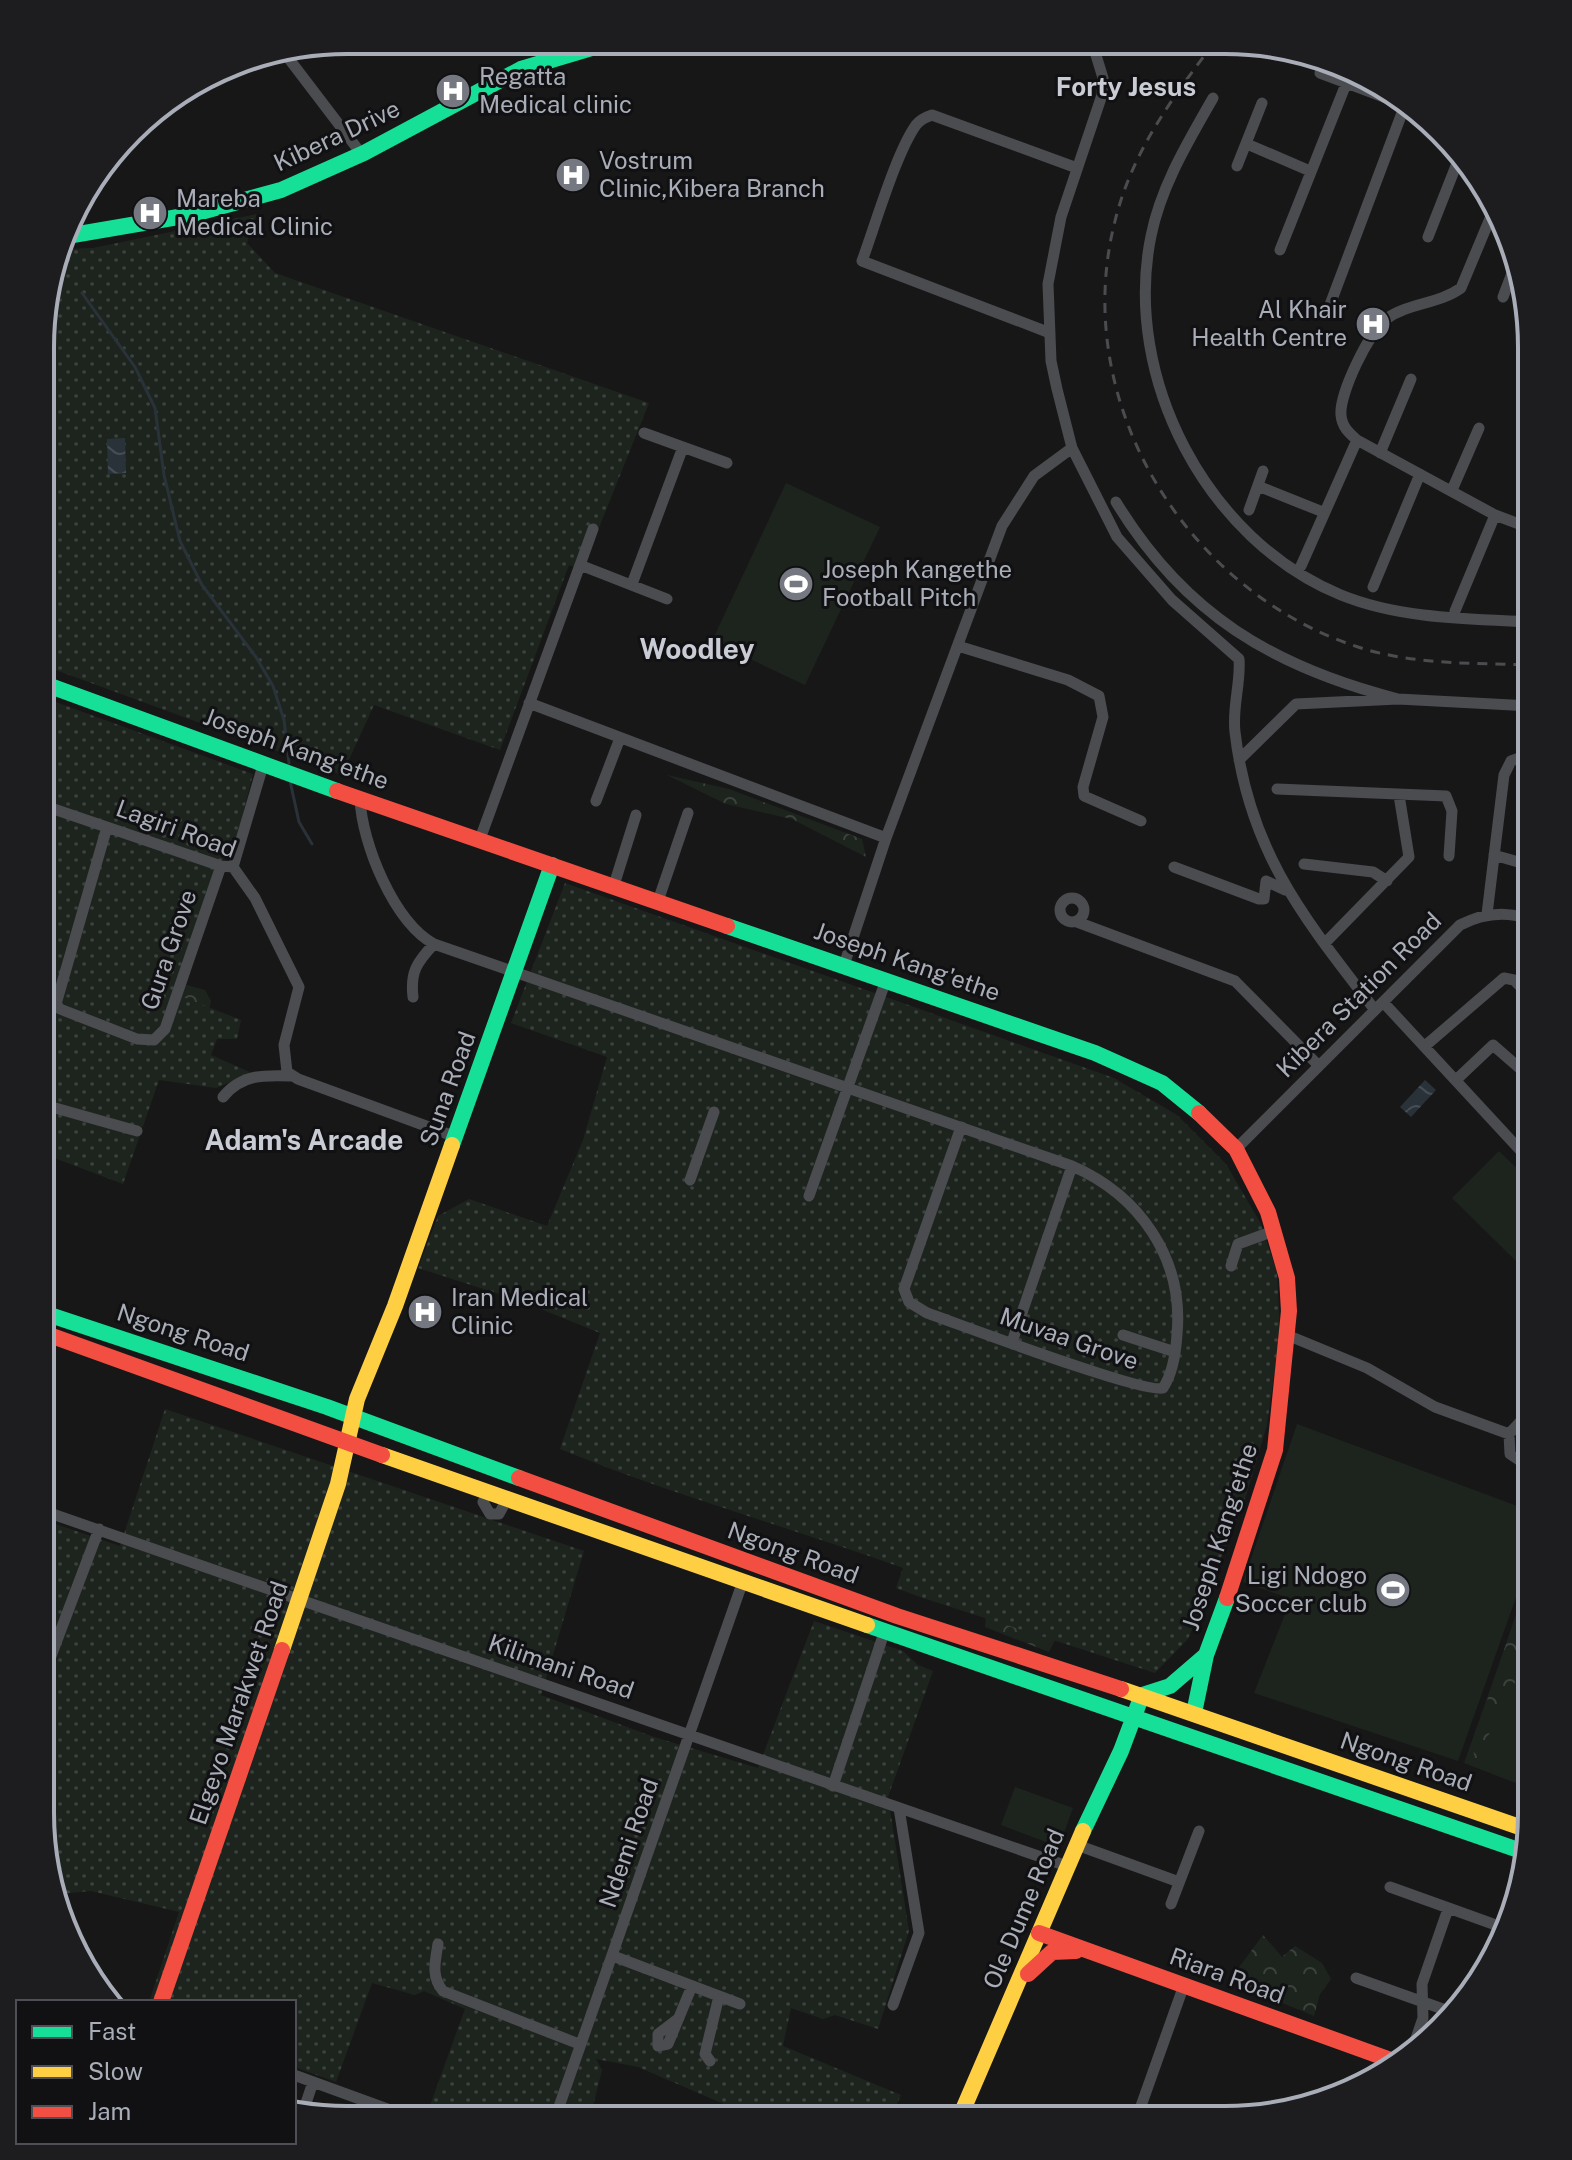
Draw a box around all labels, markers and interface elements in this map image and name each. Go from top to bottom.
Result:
place label: Regatta Medical clinic [479,62,632,118]
district label: Forty Jesus [1056,71,1196,102]
hospital icon: Regatta Medical clinic [434,72,472,110]
street label: Kibera Drive [269,94,404,176]
place label: Vostrum Clinic,Kibera Branch [599,146,825,202]
hospital icon: Vostrum Clinic,Kibera Branch [554,156,592,194]
place label: Mareba Medical Clinic [176,184,333,240]
hospital icon: Mareba Medical Clinic [131,194,169,232]
place label: Al Khair Health Centre [1191,295,1347,351]
hospital icon: Al Khair Health Centre [1354,305,1392,343]
place label: Joseph Kangethe Football Pitch [822,555,1012,611]
sports icon: Joseph Kangethe Football Pitch [777,565,815,603]
district label: Woodley [640,632,755,665]
street label: Joseph Kang'ethe [200,702,393,795]
street label: Lagiri Road [112,793,240,863]
street label: Gura Grove [134,886,202,1013]
street label: Kibera Station Road [1270,906,1446,1082]
street label: Joseph Kang'ethe [811,916,1004,1006]
street label: Suna Road [413,1028,481,1150]
district label: Adam's Arcade [205,1123,403,1156]
place label: Iran Medical Clinic [451,1283,588,1339]
hospital icon: Iran Medical Clinic [406,1293,444,1331]
street label: Ngong Road [114,1297,253,1367]
street label: Muvaa Grove [996,1301,1142,1375]
street label: Joseph Kang'ethe [1176,1440,1263,1634]
street label: Ngong Road [724,1515,863,1589]
place label: Ligi Ndogo Soccer club [1235,1561,1367,1617]
sports icon: Ligi Ndogo Soccer club [1374,1571,1412,1609]
street label: Elgeyo Marakwet Road [183,1577,293,1828]
street label: Kilimani Road [485,1628,638,1704]
street label: Ngong Road [1337,1725,1476,1797]
street label: Ndemi Road [593,1774,663,1911]
street label: Ole Dume Road [977,1824,1069,1993]
street label: Riara Road [1166,1941,1289,2009]
legend [16,2000,296,2144]
text: Fast [88,2017,136,2045]
text: Slow [88,2057,143,2085]
text: Jam [88,2097,131,2125]

